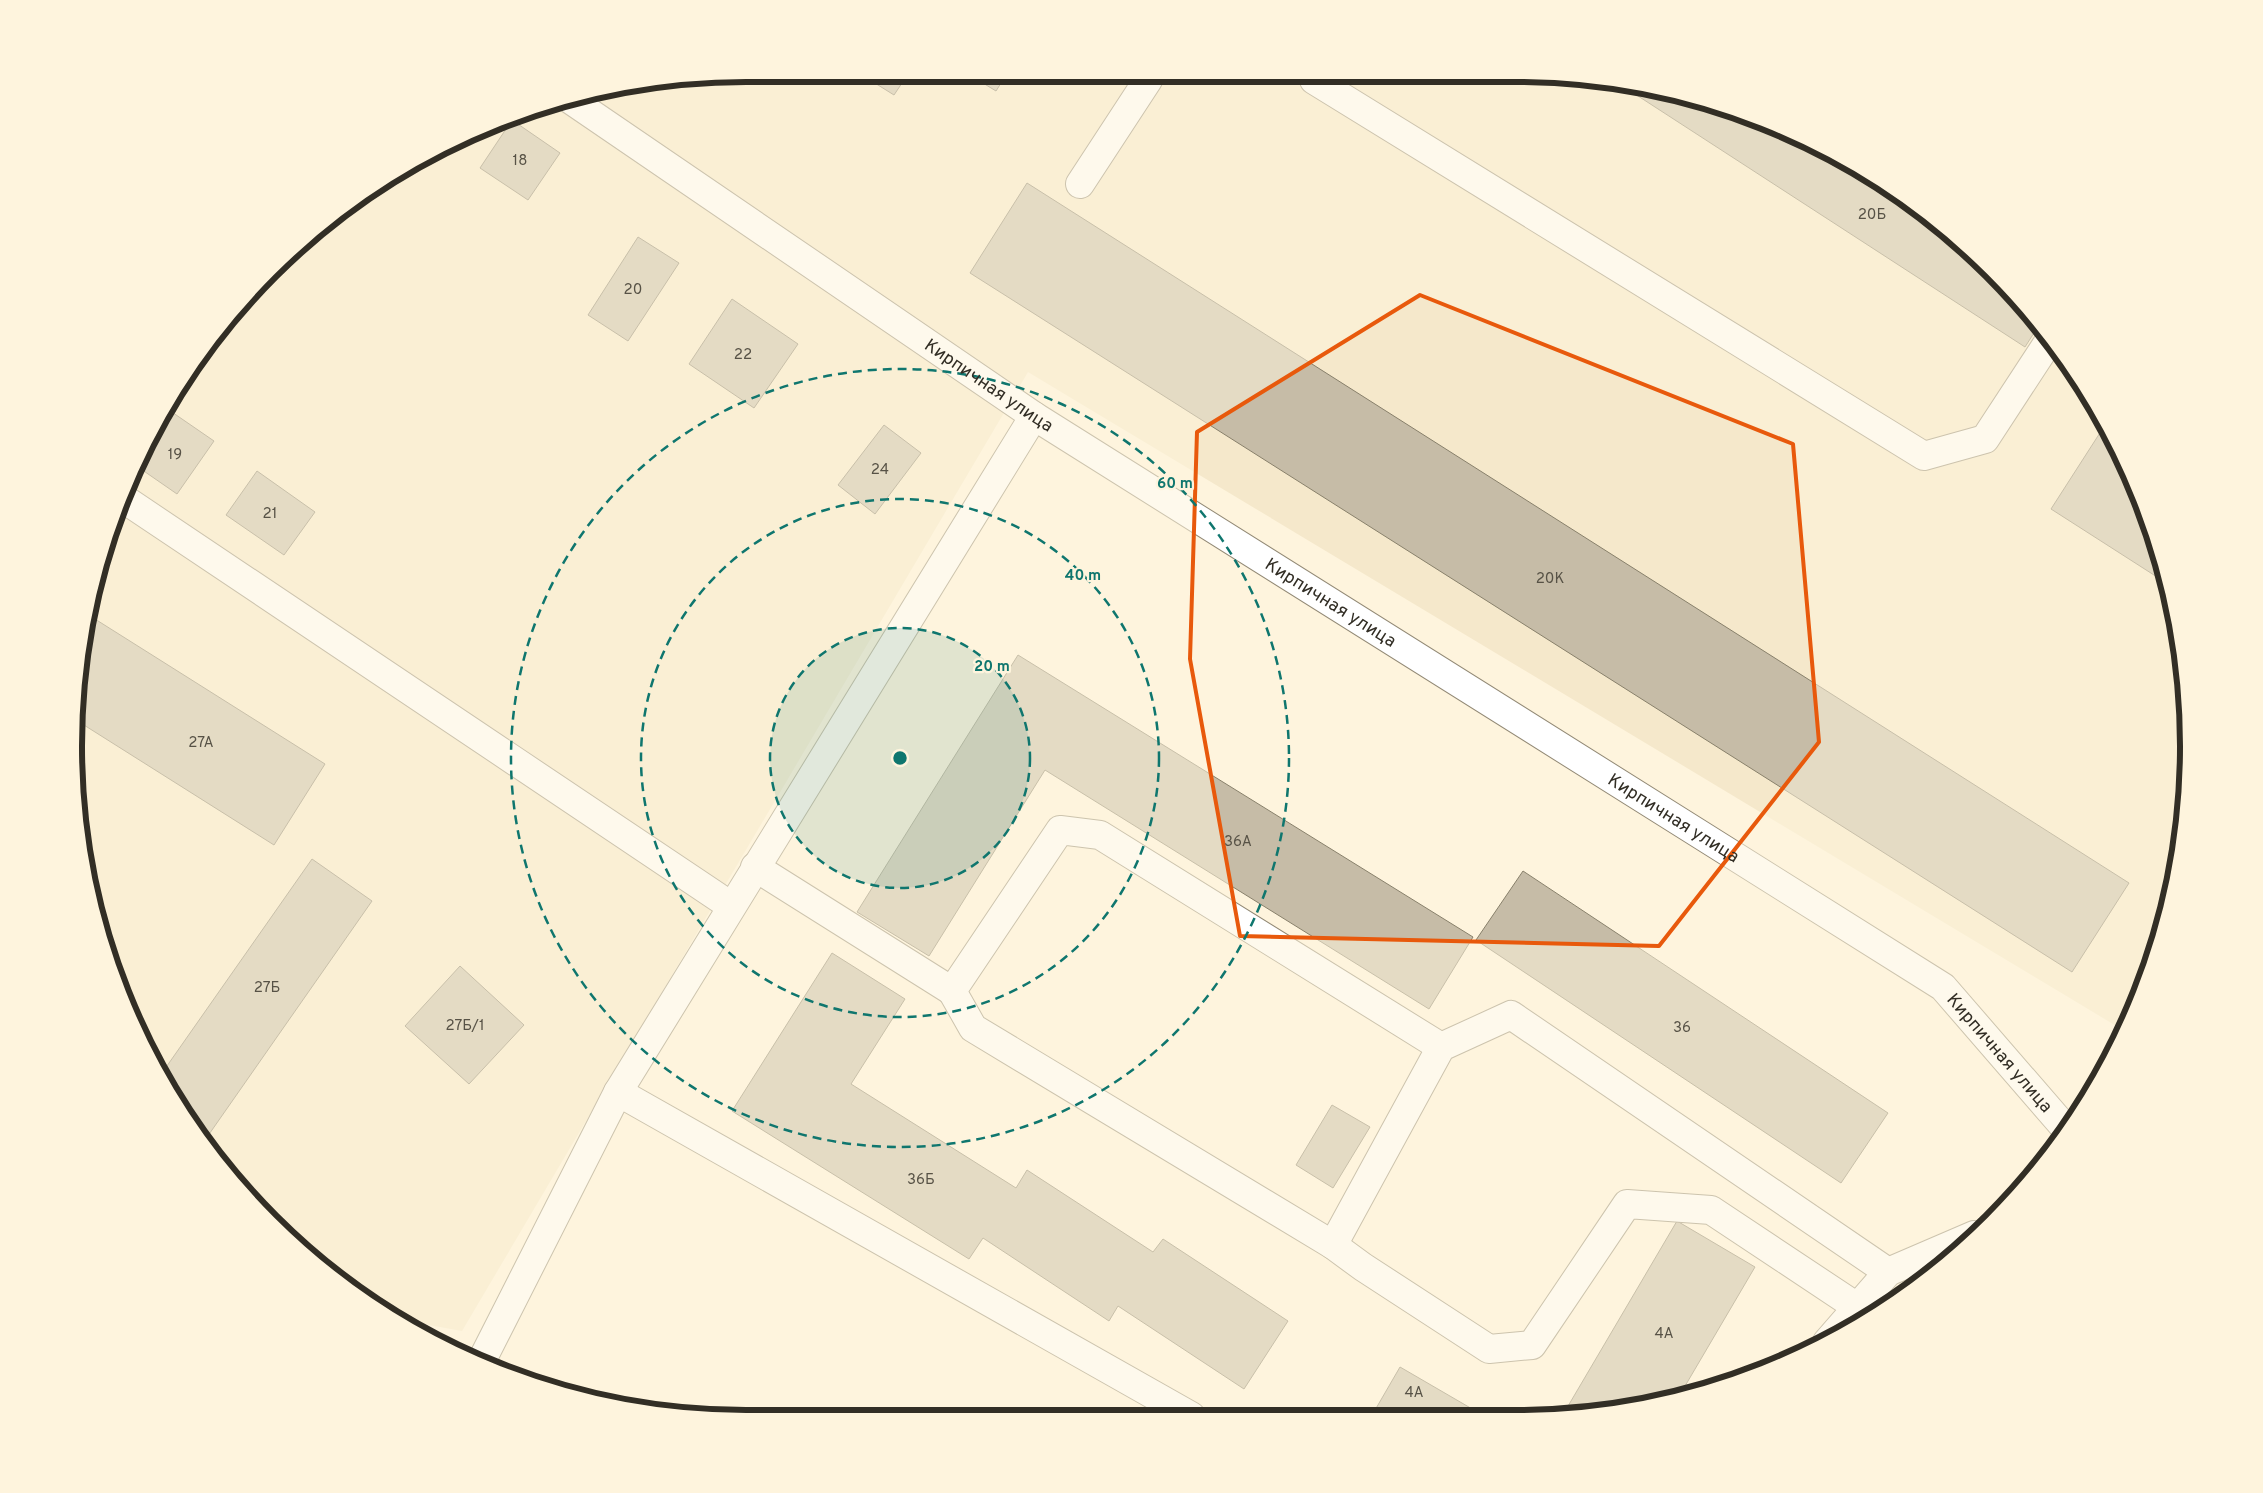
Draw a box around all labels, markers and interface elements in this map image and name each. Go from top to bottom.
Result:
house number: 18 [513,152,527,171]
house number: 20Б [1858,206,1886,225]
house number: 20 [624,281,642,300]
street label: Кирпичная улица [919,334,1057,438]
house number: 22 [734,346,752,365]
house number: 19 [168,446,182,465]
house number: 24 [871,461,889,480]
text: 60 m [1157,475,1193,494]
house number: 21 [263,505,277,524]
street label: Кирпичная улица [1260,554,1400,654]
text: 40 m [1065,567,1101,586]
house number: 20К [1536,570,1564,589]
text: 20 m [974,658,1010,677]
house number: 27А [188,734,214,753]
centre of rings [891,749,909,767]
street label: Кирпичная улица [1603,769,1743,869]
house number: 36А [1224,833,1252,852]
house number: 27Б [254,979,280,998]
street label: Кирпичная улица [1941,989,2057,1118]
house number: 27Б/1 [445,1017,485,1036]
house number: 36 [1673,1019,1691,1038]
house number: 36Б [907,1171,935,1190]
house number: 4А [1654,1325,1674,1344]
house number: 4А [1404,1384,1424,1403]

